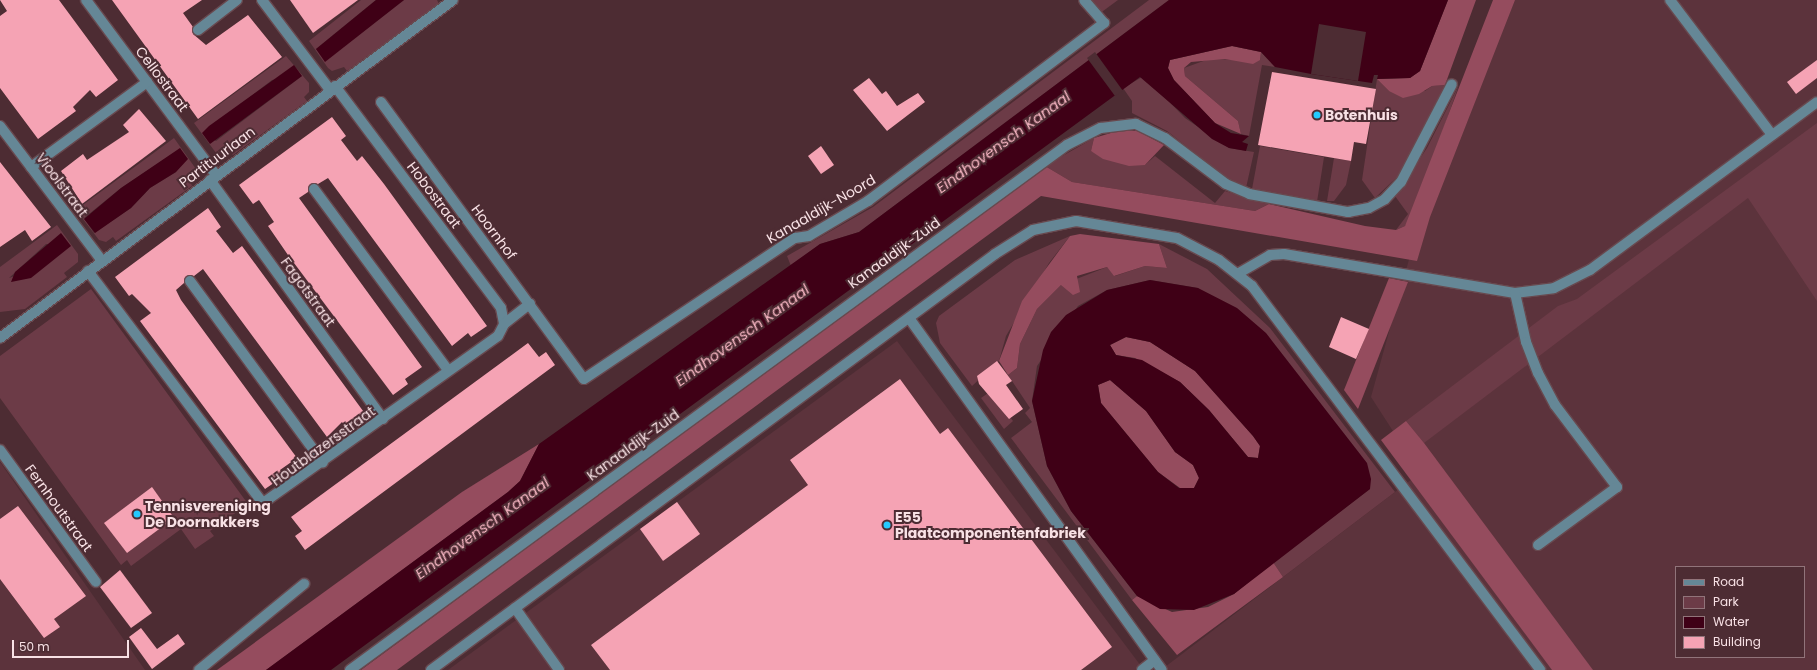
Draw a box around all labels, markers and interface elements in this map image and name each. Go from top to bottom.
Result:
street label: Cellostraat [132,43,192,115]
water label: Eindhovensch Kanaal [932,87,1074,197]
place label: Botenhuis [1325,107,1398,123]
marker: Botenhuis [1312,110,1322,120]
street label: Partituurlaan [176,123,258,191]
street label: Vioolstraat [32,150,92,220]
street label: Hobostraat [404,159,464,231]
street label: Kanaaldijk-Noord [764,171,878,247]
street label: Hoornhof [468,201,520,263]
street label: Kanaaldijk-Zuid [845,214,943,292]
street label: Fagotstraat [277,254,339,330]
water label: Eindhovensch Kanaal [671,280,813,390]
street label: Houtblazersstraat [268,403,378,489]
street label: Kanaaldijk-Zuid [584,406,682,484]
street label: Fernhoutstraat [22,461,96,555]
water label: Eindhovensch Kanaal [411,473,553,583]
place label: Tennisvereniging De Doornakkers [145,498,271,530]
marker: Tennisvereniging De Doornakkers [132,509,142,519]
place label: E55 Plaatcomponentenfabriek [895,509,1086,542]
marker: E55 Plaatcomponentenfabriek [882,520,892,530]
legend [1675,566,1805,658]
text: Road [1713,573,1744,590]
text: Park [1713,593,1739,610]
text: Water [1713,613,1749,630]
scale bar [14,632,131,658]
text: Building [1713,633,1761,650]
text: 50 m [19,638,50,655]

